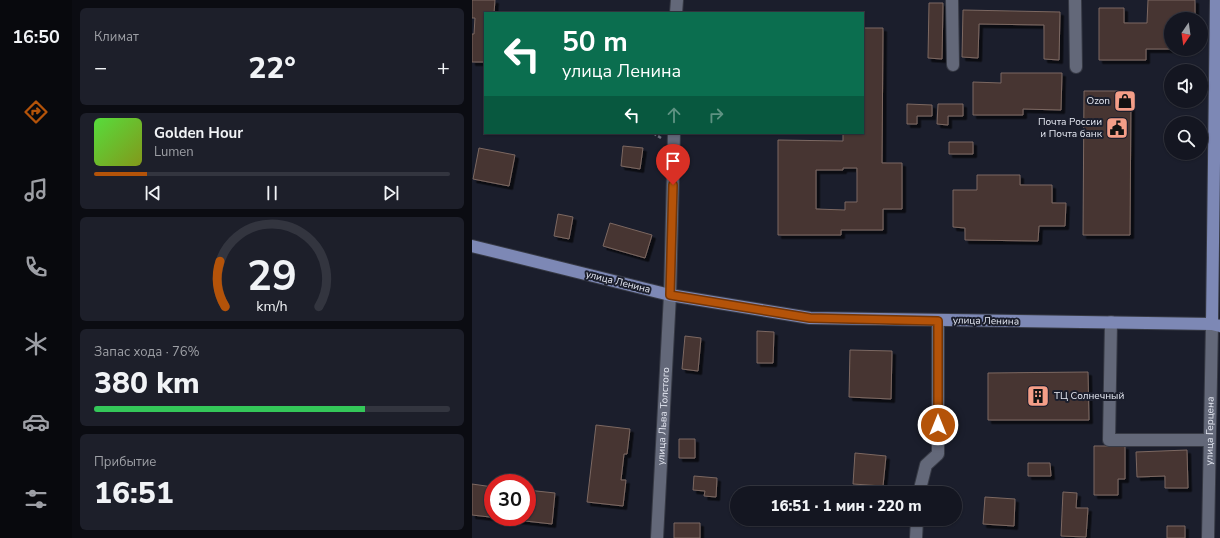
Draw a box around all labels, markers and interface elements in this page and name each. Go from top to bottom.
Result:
north arrow [1164,12,1208,56]
map controls [1164,12,1208,160]
text: 50 m [562,23,628,61]
text: 16:50 [12,25,60,49]
text: Климат [94,28,139,46]
icon: left [496,28,548,80]
text: 22° [248,48,296,89]
text: − [94,53,107,83]
text: + [437,53,450,83]
text: улица Ленина [562,59,681,83]
button: sound [1164,64,1208,108]
shop icon: Ozon [1112,88,1138,114]
place label: Ozon [1087,94,1110,108]
icon: directions [22,98,50,126]
icon: left [621,104,643,126]
icon: ahead [663,104,685,126]
icon: right [705,104,727,126]
place label: Почта России и Почта банк [1038,115,1103,141]
public building icon: Почта России и Почта банк [1104,115,1130,141]
button: search [1164,116,1208,160]
text: Golden Hour [154,123,243,143]
text: Lumen [154,143,194,161]
pin [656,144,690,185]
icon: arrive [662,150,684,172]
icon: music [22,176,50,204]
icon: previous [142,182,164,204]
icon: pause [261,182,283,204]
icon: next [380,182,402,204]
text: 29 [247,248,297,305]
icon: phone [22,253,50,281]
street label: улица Ленина [584,267,652,297]
text: km/h [256,297,288,316]
street label: улица Ленина [953,313,1019,329]
icon: climate [22,330,50,358]
text: Запас хода · 76% [94,343,200,361]
text: 380 km [94,363,200,404]
street label: улица Льва Толстого [654,366,673,466]
building icon: ТЦ Солнечный [1025,383,1051,409]
place label: ТЦ Солнечный [1054,389,1124,403]
street label: улица Герцена [1202,397,1218,466]
position arrow [917,404,959,446]
icon: car [22,408,50,436]
text: Прибытие [94,453,156,471]
text: 16:51 [94,473,174,514]
speed limit sign: 30 [484,474,536,526]
icon: filters [22,485,50,513]
text: 16:51 · 1 мин · 220 m [770,496,922,516]

